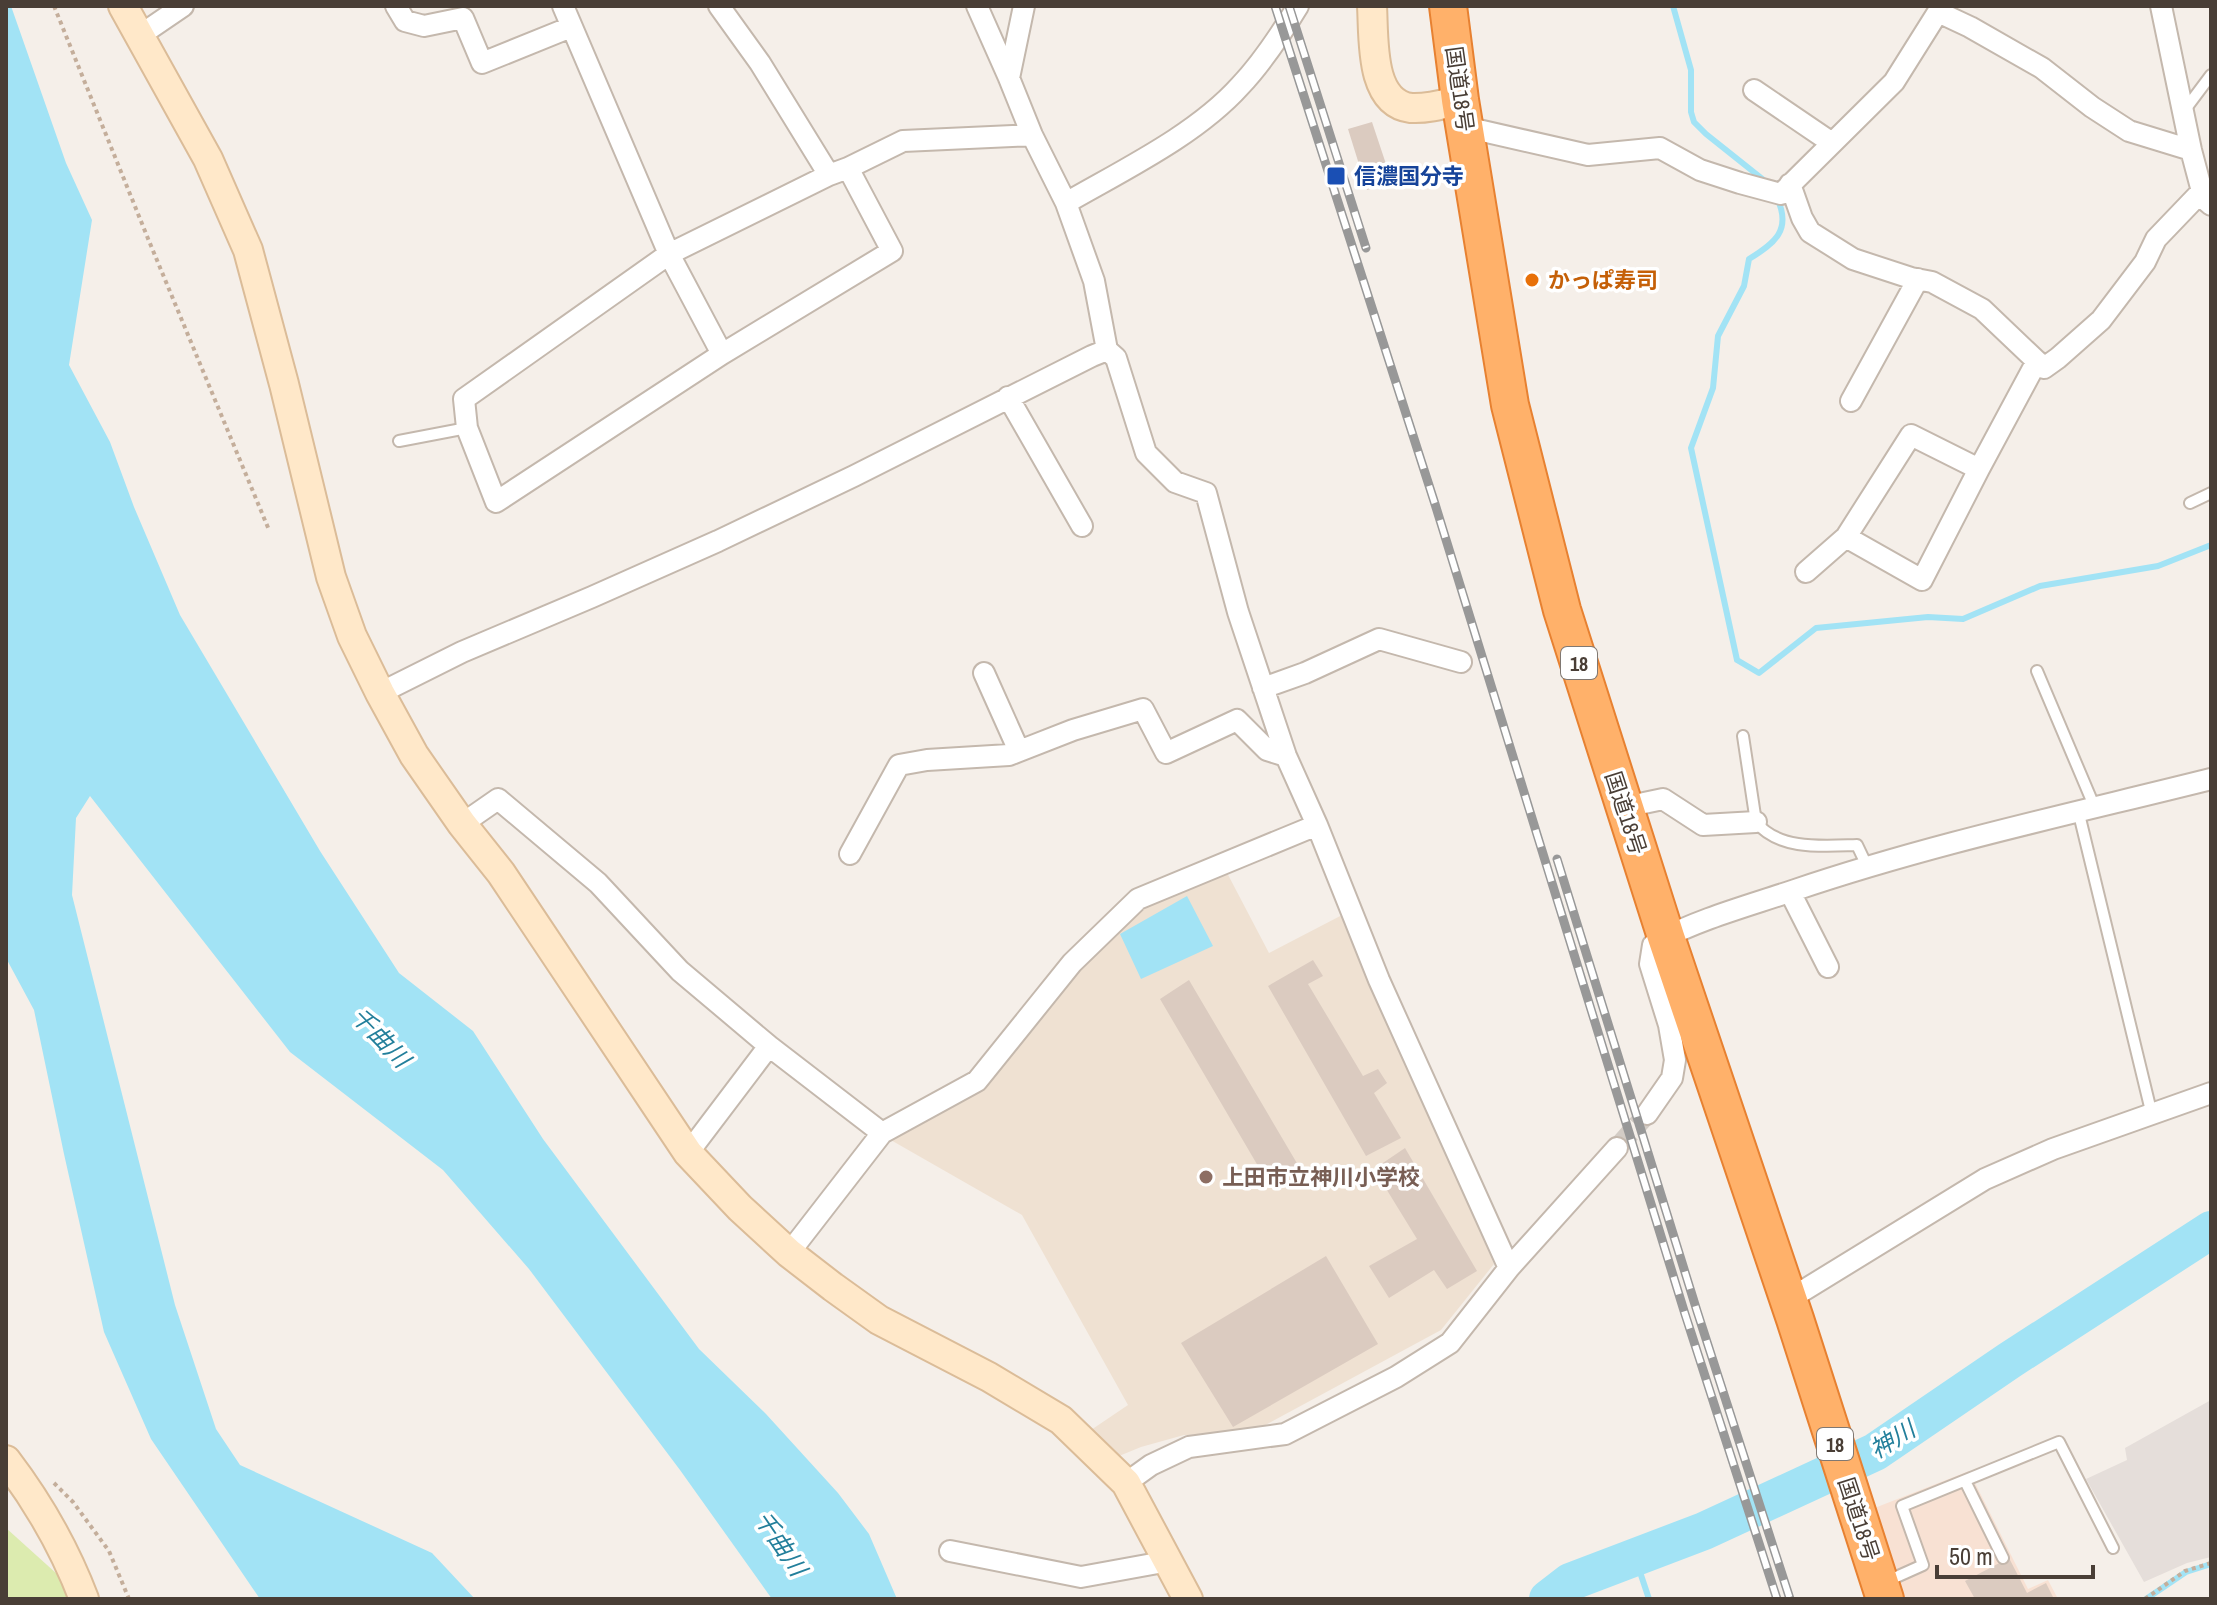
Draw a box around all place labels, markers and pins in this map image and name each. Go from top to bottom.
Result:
place label: 信濃国分寺 [1354,161,1464,191]
marker: 信濃国分寺 [1325,165,1347,187]
place label: かっぱ寿司 [1548,265,1658,295]
marker: かっぱ寿司 [1523,271,1541,289]
place label: 上田市立神川小学校 [1222,1162,1420,1192]
marker: 上田市立神川小学校 [1197,1168,1215,1186]

